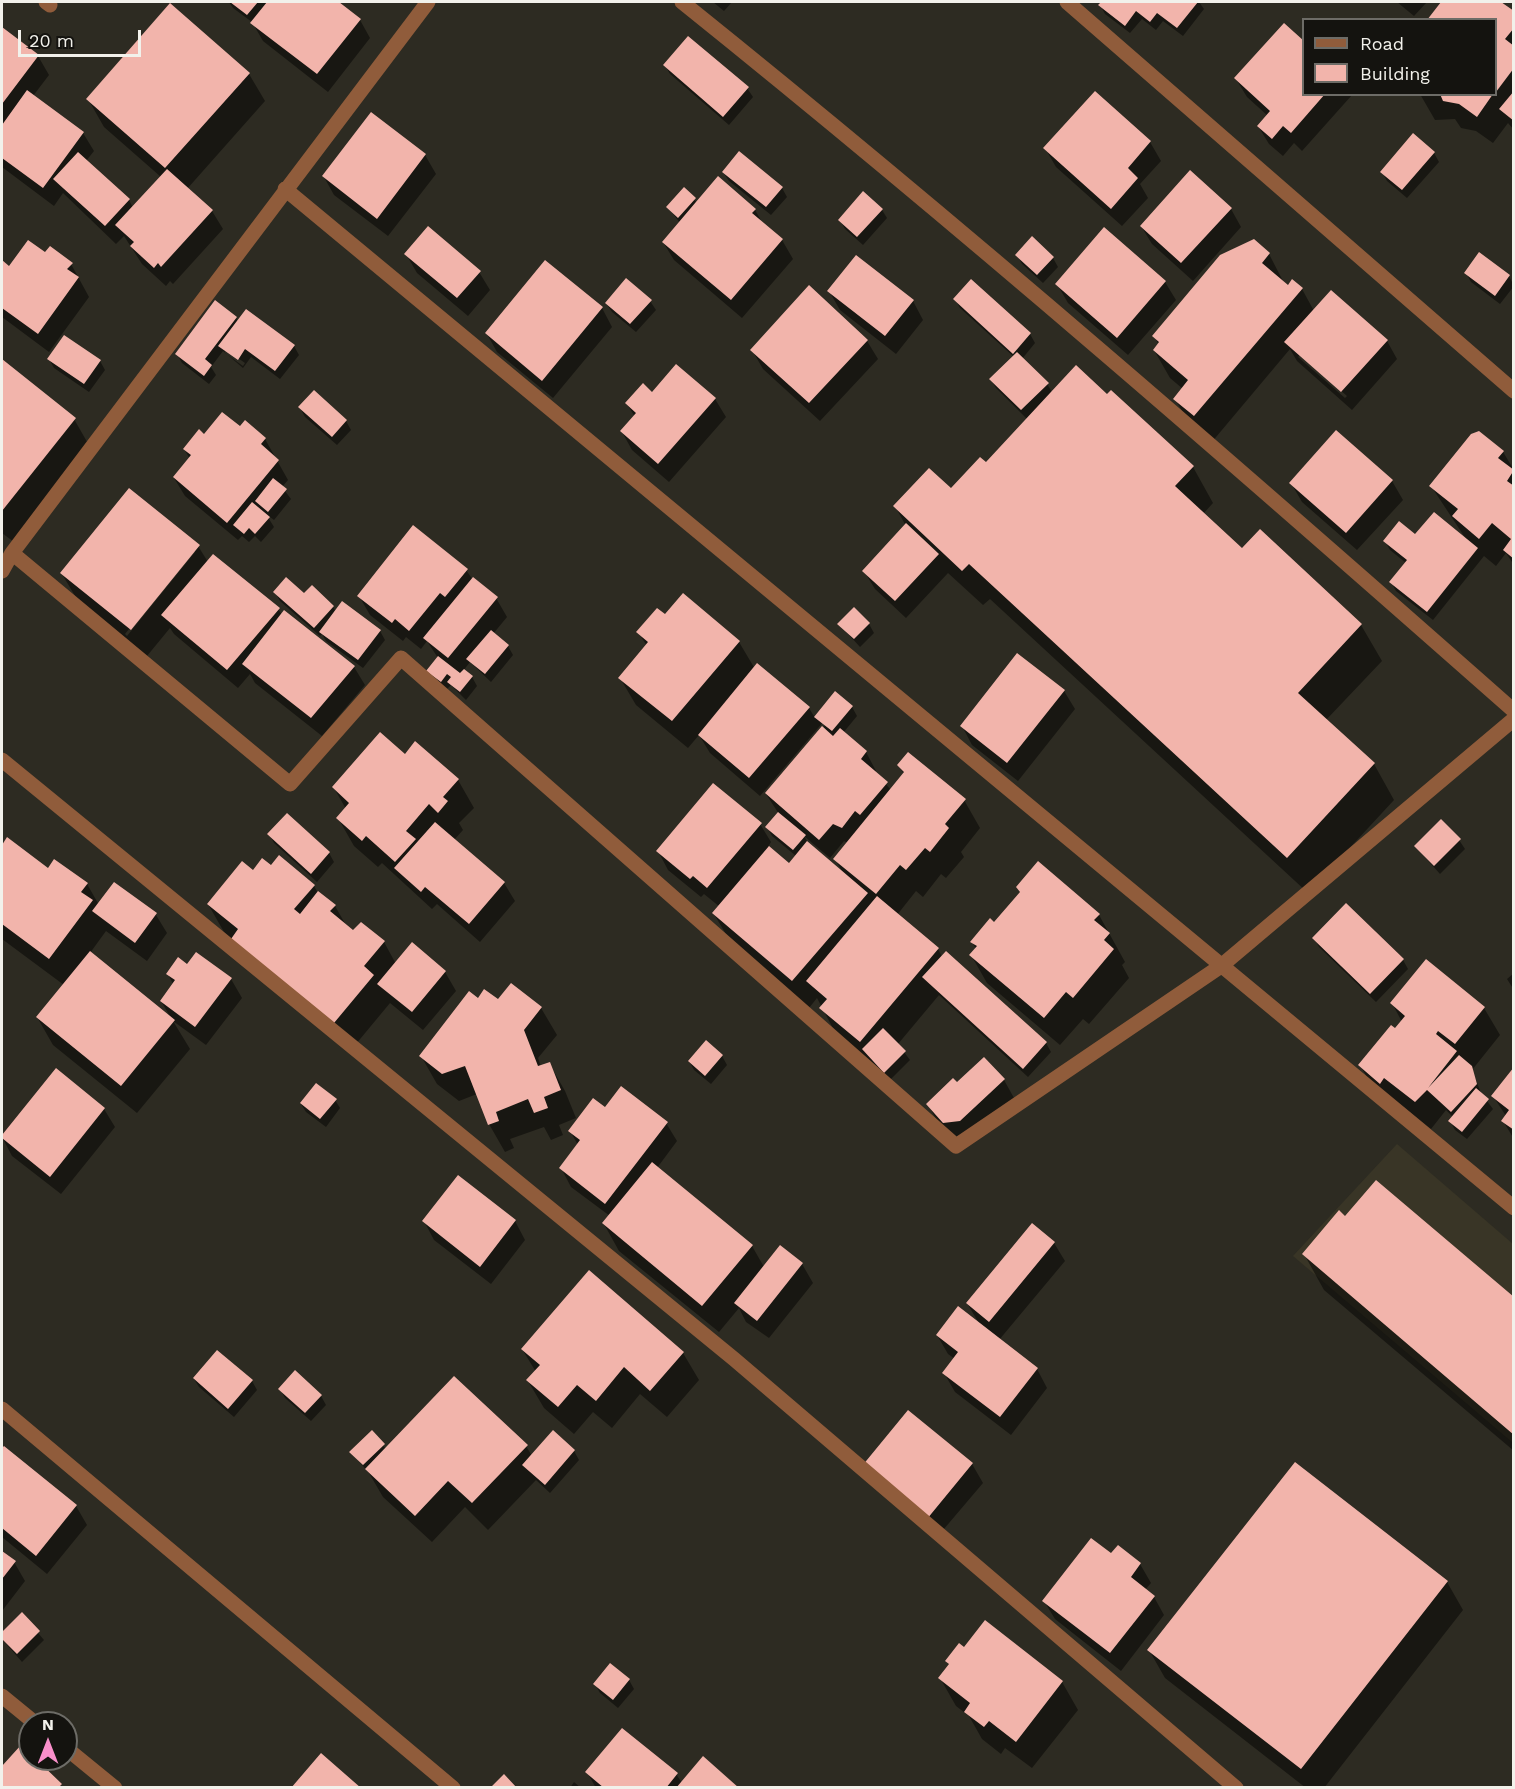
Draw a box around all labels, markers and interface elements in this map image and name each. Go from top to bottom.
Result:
scale bar [21,18,144,56]
legend [1302,18,1497,96]
text: 20 m [29,30,74,51]
text: Road [1360,33,1404,54]
text: Building [1360,63,1430,84]
north arrow [18,1711,78,1771]
text: N [42,1715,54,1734]

